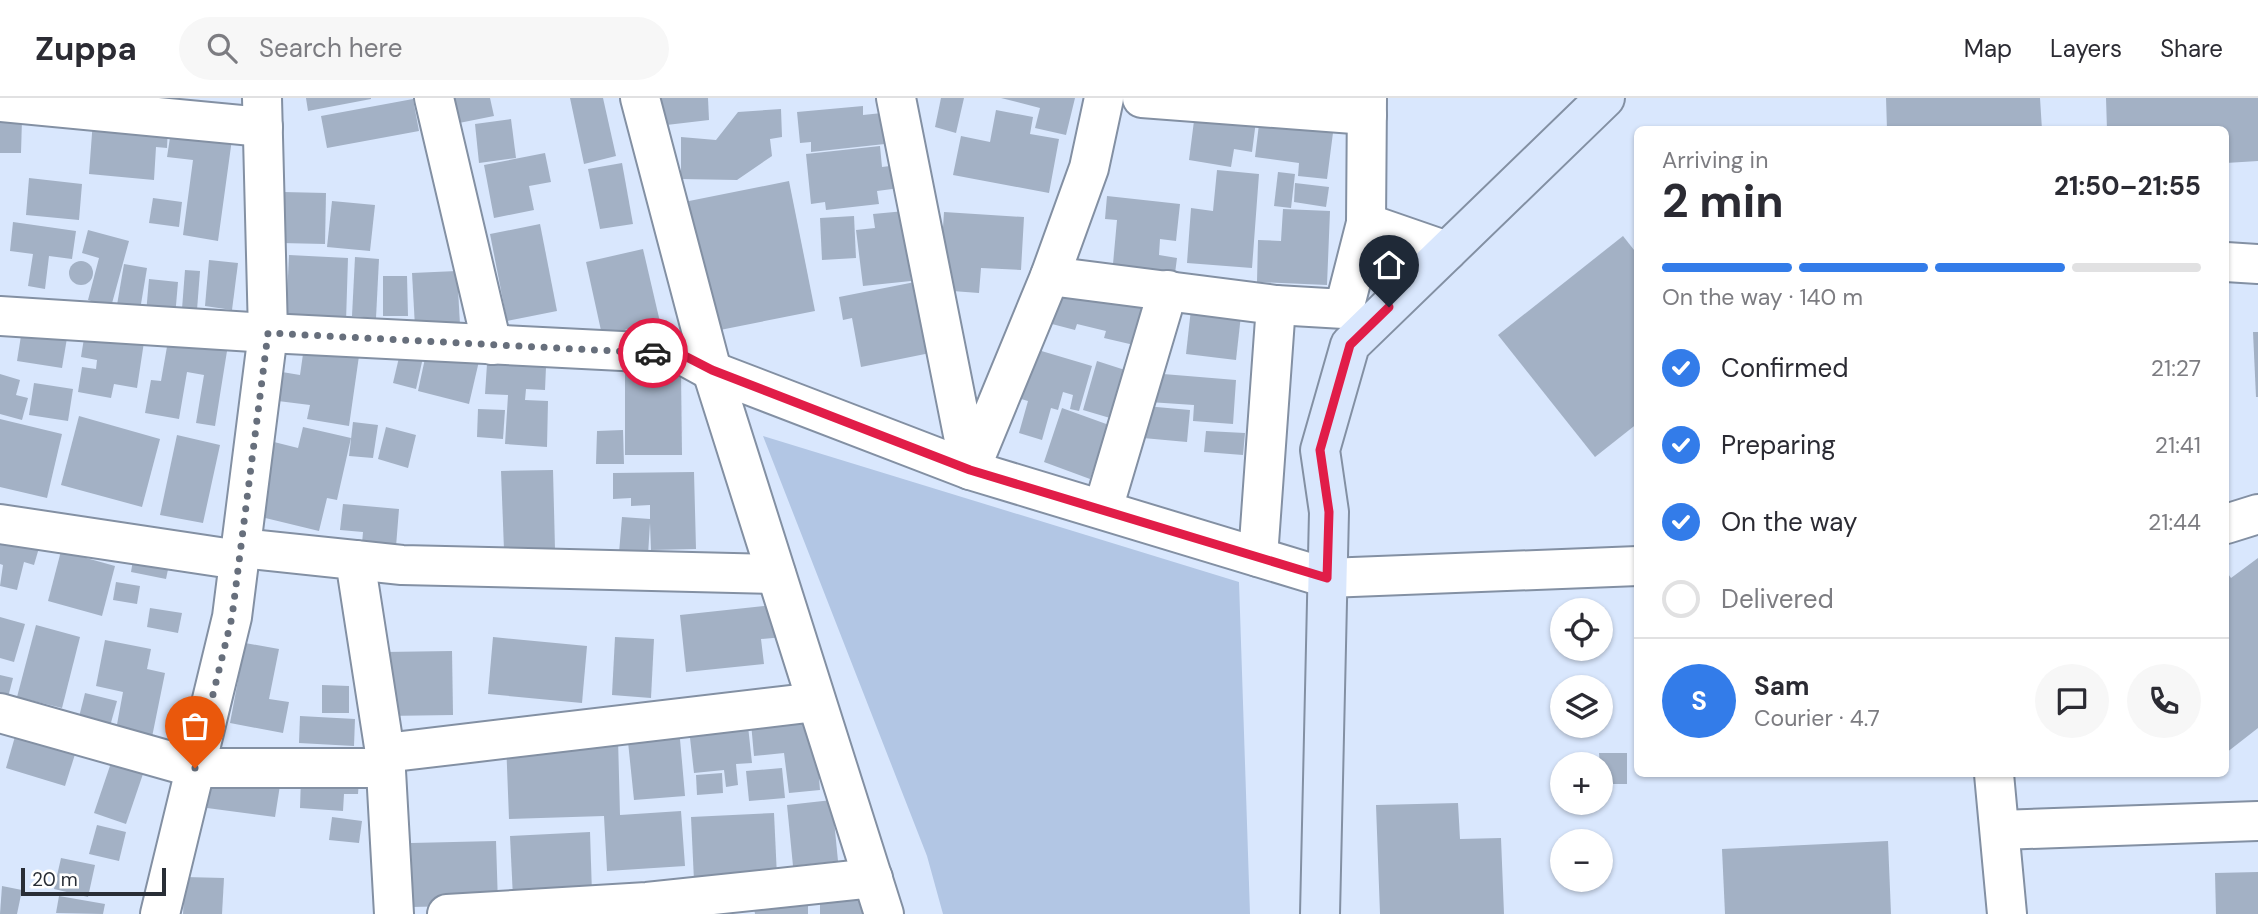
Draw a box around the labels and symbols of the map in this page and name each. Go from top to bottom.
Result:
pin [1359,235,1419,307]
courier [618,318,688,388]
pin [165,696,225,768]
scale bar [21,865,166,897]

